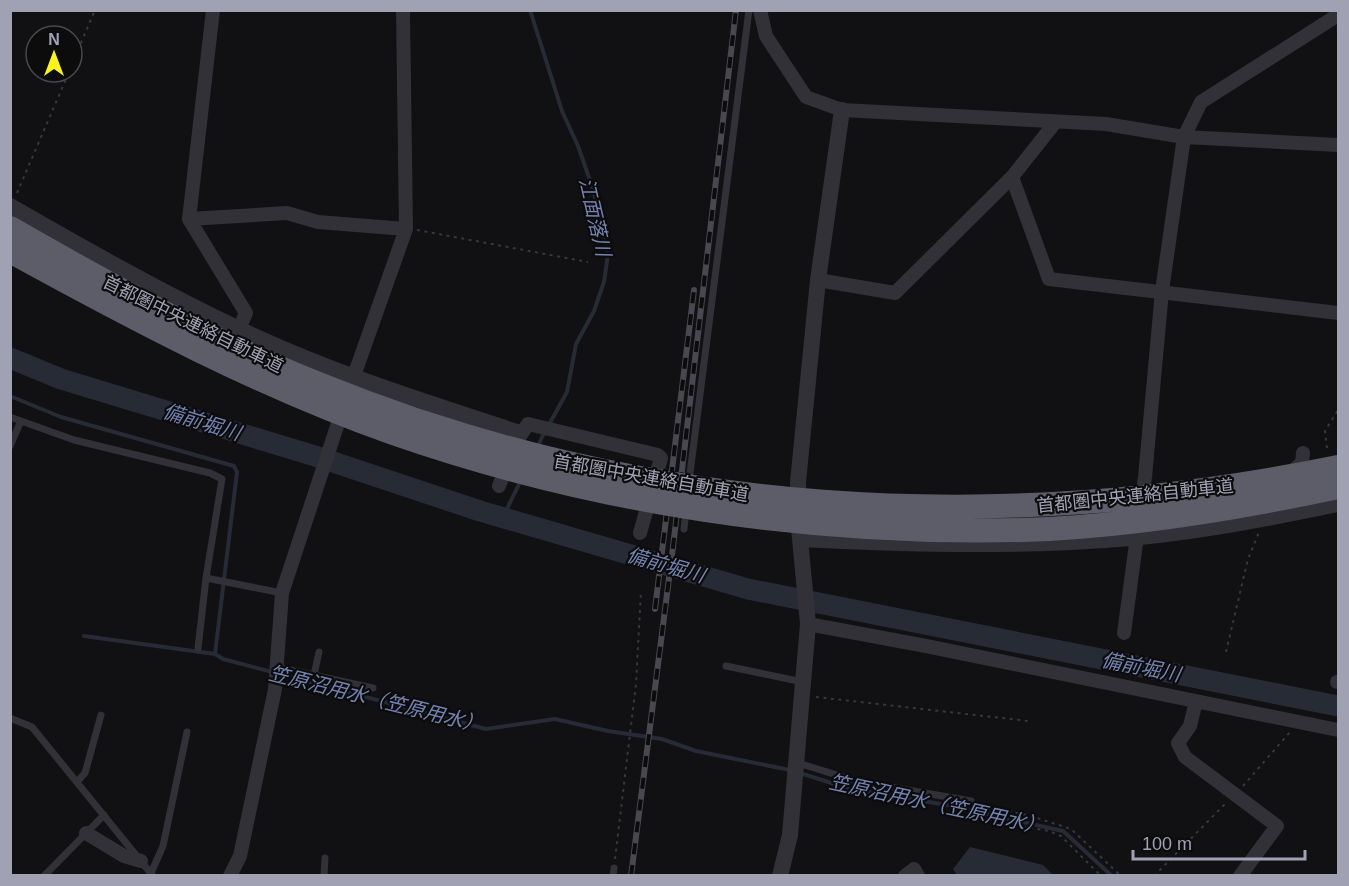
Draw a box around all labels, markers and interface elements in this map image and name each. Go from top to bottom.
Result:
north arrow [24,24,84,84]
text: N [48,31,60,48]
water label: 江面落川 [575,176,615,260]
street label: 首都圏中央連絡自動車道 [100,272,286,376]
water label: 備前堀川 [161,400,245,445]
street label: 首都圏中央連絡自動車道 [552,451,750,505]
street label: 首都圏中央連絡自動車道 [1035,476,1235,516]
water label: 備前堀川 [625,543,709,587]
water label: 備前堀川 [1100,649,1184,686]
water label: 笠原沼用水（笠原用水） [267,662,485,736]
water label: 笠原沼用水（笠原用水） [827,770,1047,838]
scale bar [1133,823,1306,861]
text: 100 m [1142,834,1192,854]

